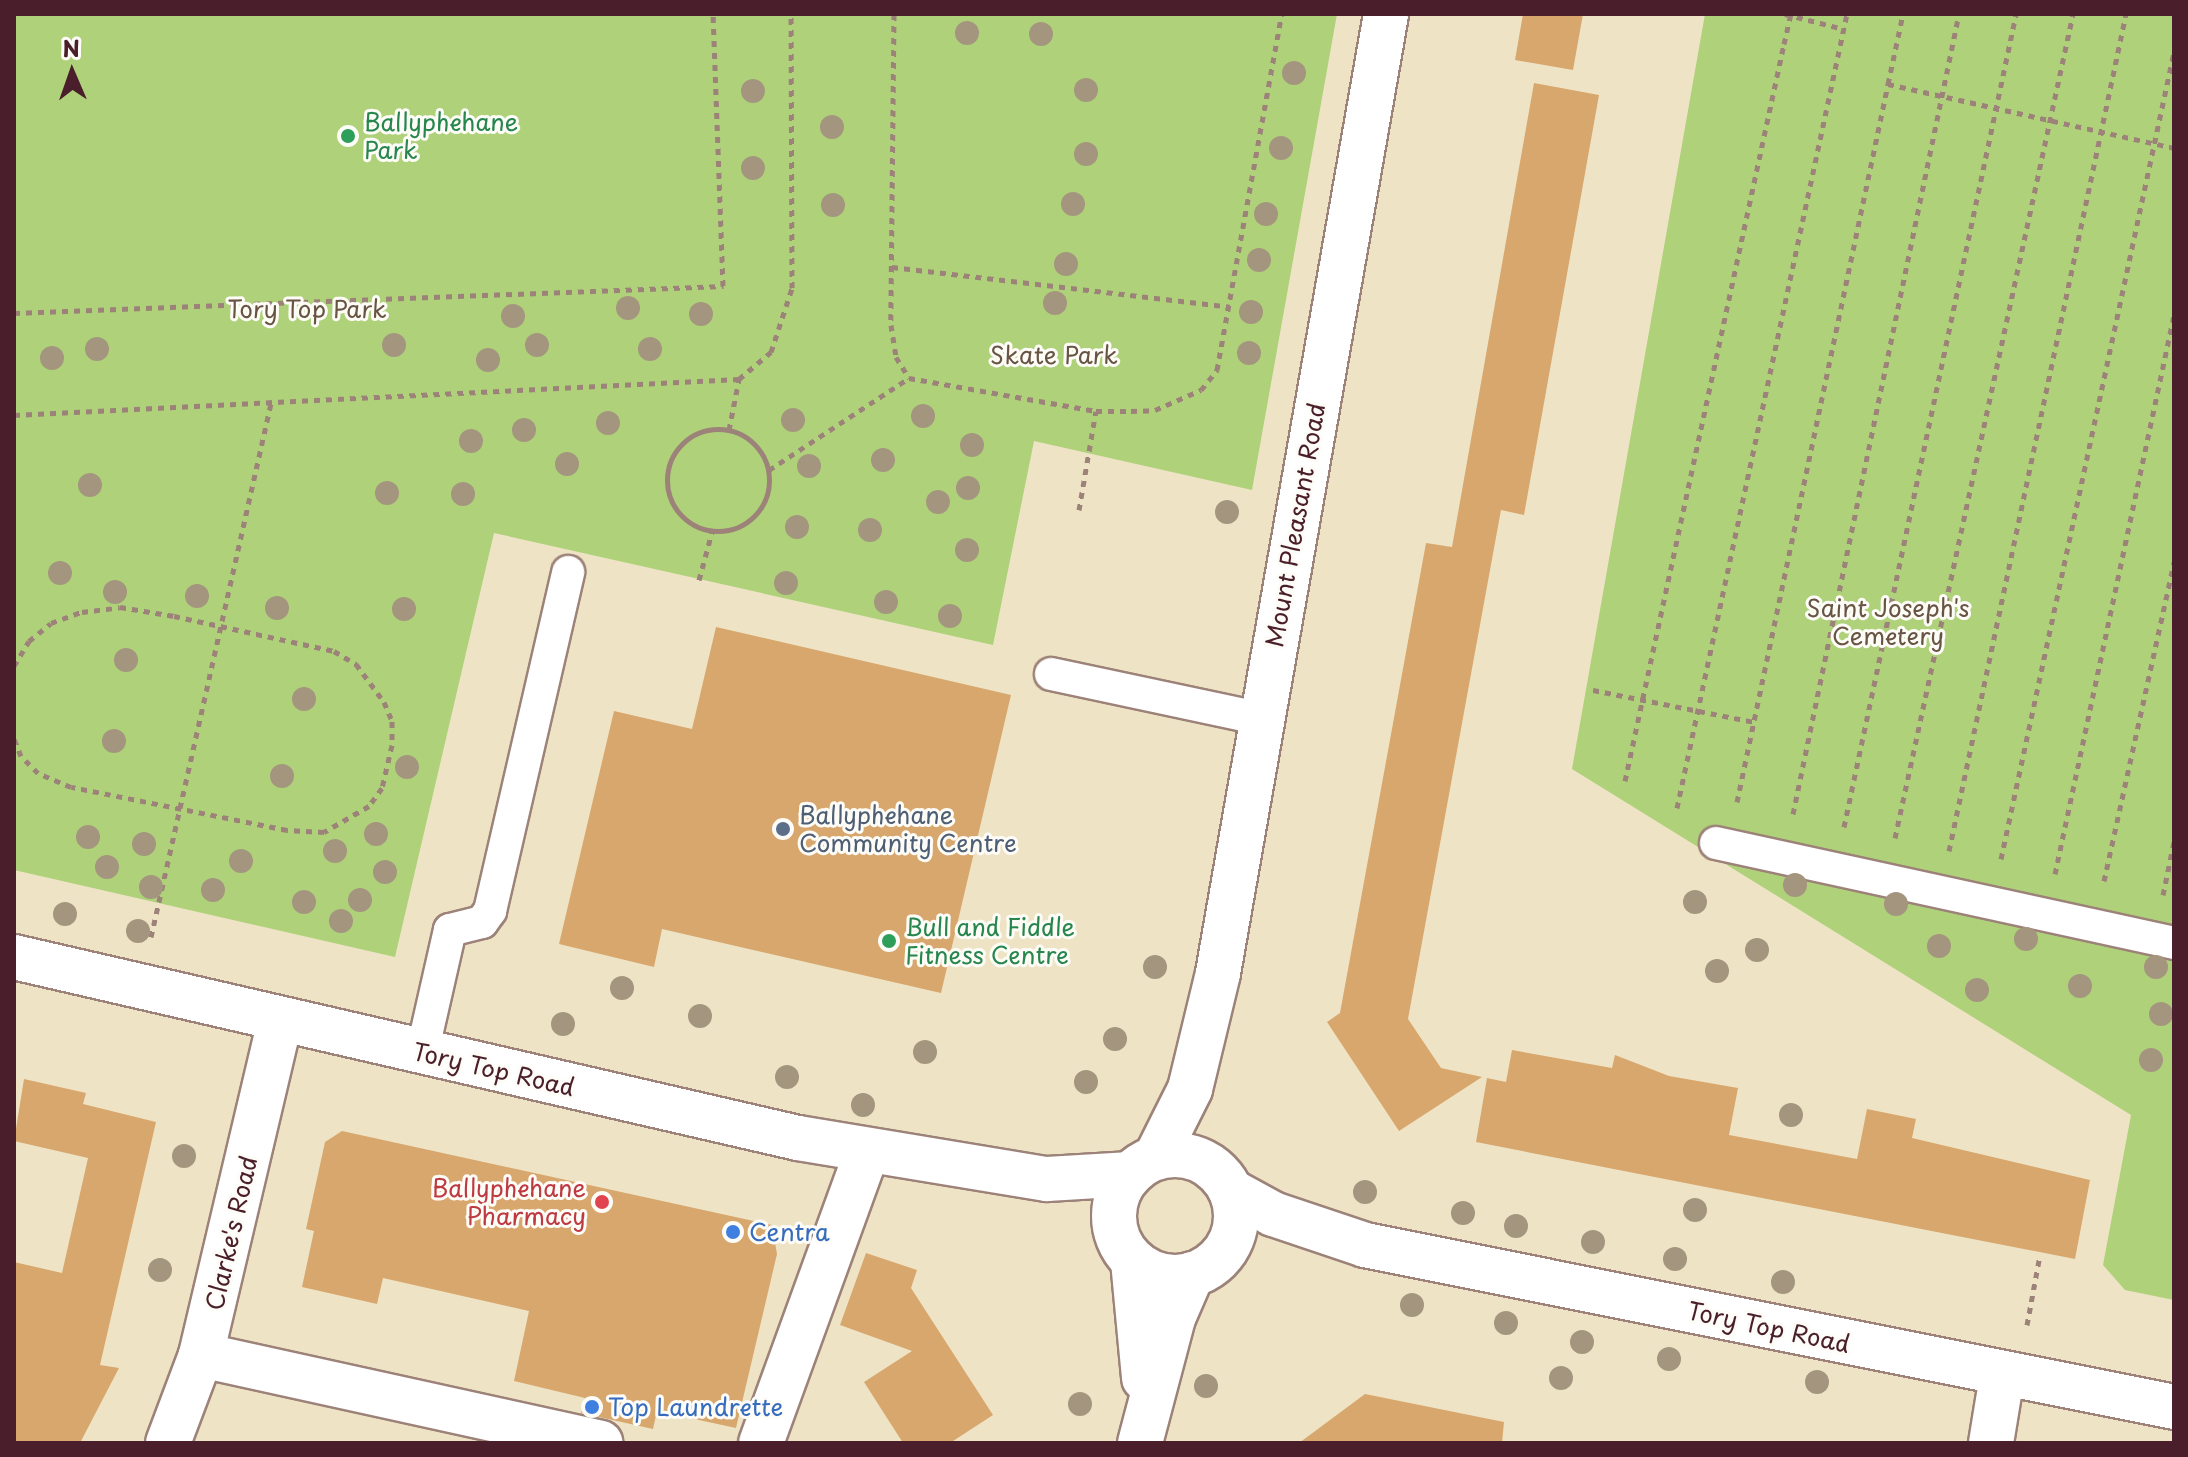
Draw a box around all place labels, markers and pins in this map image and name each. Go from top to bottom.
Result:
place label: Ballyphehane Park [364,108,518,164]
marker: Ballyphehane Park [339,127,357,145]
place label: Ballyphehane Community Centre [799,801,1019,857]
marker: Ballyphehane Community Centre [774,820,792,838]
place label: Bull and Fiddle Fitness Centre [905,913,1077,969]
marker: Bull and Fiddle Fitness Centre [880,932,898,950]
place label: Ballyphehane Pharmacy [432,1174,586,1230]
marker: Ballyphehane Pharmacy [593,1193,611,1211]
place label: Centra [749,1218,830,1246]
marker: Centra [724,1223,742,1241]
place label: Top Laundrette [608,1393,785,1421]
marker: Top Laundrette [583,1398,601,1416]

